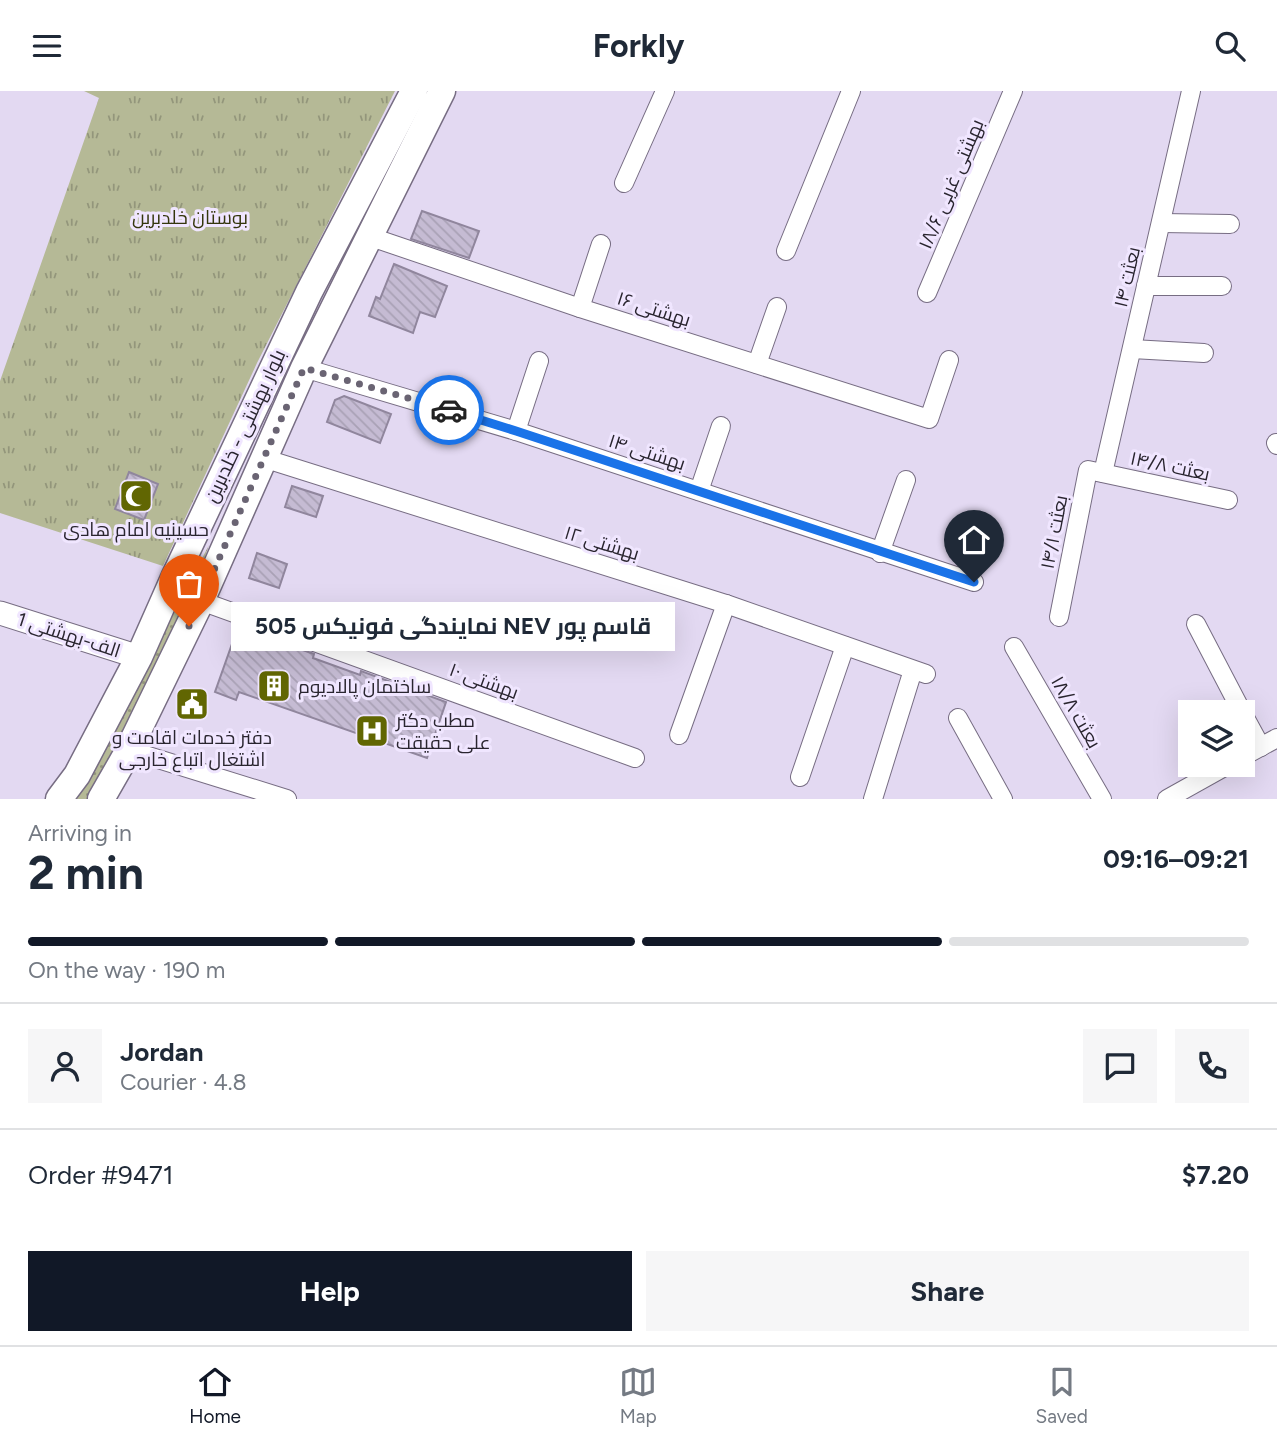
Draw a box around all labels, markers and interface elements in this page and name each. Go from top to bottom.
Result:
icon: menu [28,27,66,65]
text: Forkly [593,27,684,65]
icon: search [1211,27,1249,65]
street label: بهشتی غربی ۱۸/۶ [913,116,989,252]
park label: بوستان خلدبرین [132,206,248,229]
street label: بعثت ۱۴ [1109,244,1145,310]
street label: ۱۶ بهشتی [614,286,694,332]
street label: بلوار بهشتی - خلدبرین [199,346,291,506]
courier [414,375,484,445]
icon: car [430,391,468,429]
street label: ۱۴ بهشتی [606,429,688,475]
street label: ۱۴/۸ بعثت [1128,446,1212,486]
mosque icon: حسینیه امام هادی [117,477,155,515]
street label: ۱۴/۱ بعثت [1036,493,1072,571]
pin [944,510,1004,582]
place label: حسینیه امام هادی [63,518,209,543]
street label: ۱۲ بهشتی [562,521,642,565]
icon: home [955,521,993,559]
pin [159,554,219,626]
icon: bag [170,565,208,603]
callout: نمایندگی فونیکس 505 NEV قاسم پور [231,601,676,651]
street label: 1 الف-بهشتی [14,608,124,662]
text: نمایندگی فونیکس 505 NEV قاسم پور [255,612,651,640]
street label: ۱۰ بهشتی [446,658,522,704]
building icon: ساختمان پالادیوم [255,667,293,705]
street label: ۱۸/۸ بعثت [1046,672,1106,752]
place label: ساختمان پالادیوم [298,675,431,700]
public building icon: دفتر خدمات اقامت و اشتغال اتباع خارجی [173,685,211,723]
map controls [1178,700,1255,777]
button: layers [1178,700,1255,777]
place label: مطب دکتر علی حقیقت [395,709,491,754]
hospital icon: مطب دکتر علی حقیقت [353,712,391,750]
place label: دفتر خدمات اقامت و اشتغال اتباع خارجی [112,726,272,773]
text: Arriving in [28,819,132,847]
text: 09:16–09:21 [1103,843,1249,875]
text: 2 min [28,845,144,901]
text: On the way · 190 m [28,956,225,984]
button: person [28,1029,102,1103]
button: chat [1083,1029,1157,1103]
button: phone [1175,1029,1249,1103]
text: Jordan [120,1036,203,1068]
text: Courier · 4.8 [120,1068,247,1096]
text: Order #9471 [28,1159,174,1191]
text: $7.20 [1182,1159,1249,1191]
button: Help [28,1251,632,1331]
button: Share [646,1251,1249,1331]
tab: Home [189,1363,241,1428]
tab: Map [619,1363,657,1428]
tab: Saved [1035,1363,1088,1428]

